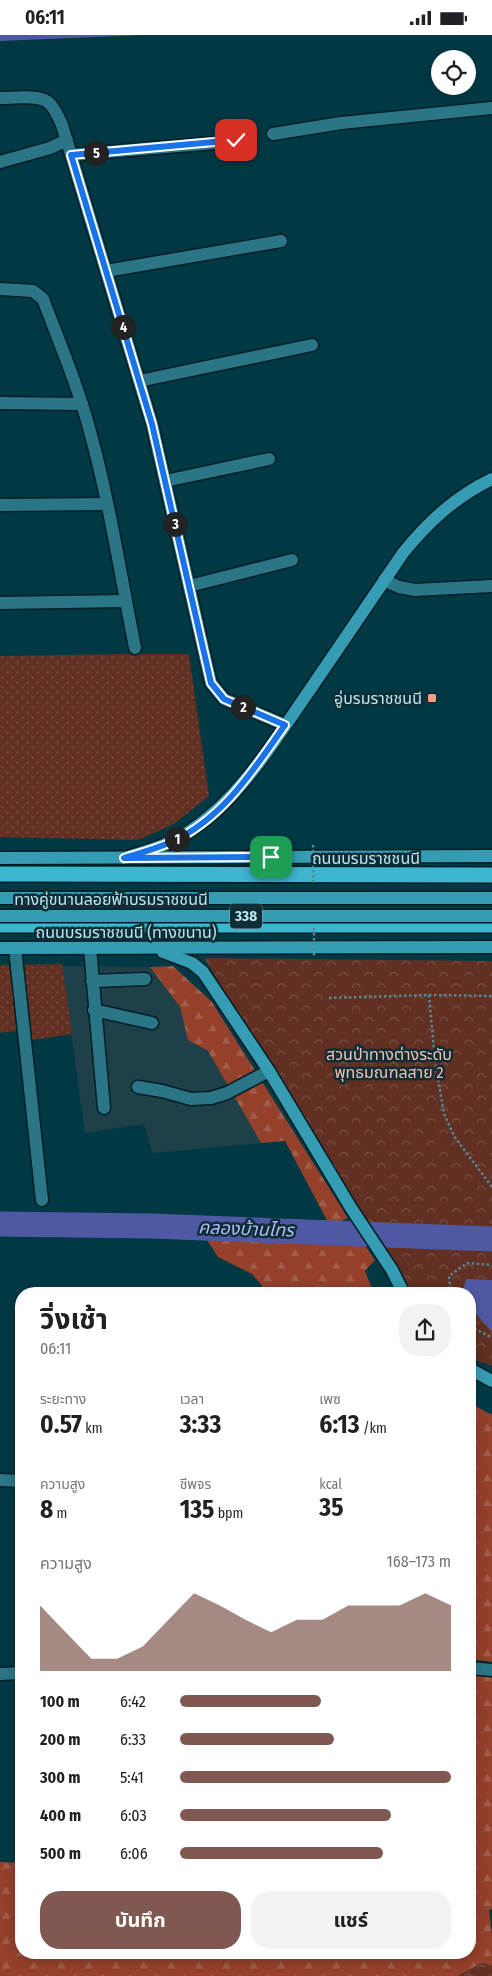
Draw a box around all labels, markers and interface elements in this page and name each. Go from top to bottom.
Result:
text: 06:11 [25,6,65,29]
map controls [431,50,476,95]
button: locate [431,50,476,95]
pin [215,119,257,161]
icon: check [222,126,250,154]
pin: 5 [84,141,108,165]
text: 5 [93,145,100,162]
pin: 4 [110,315,136,339]
text: 4 [120,319,127,336]
pin: 3 [162,511,188,537]
text: 3 [172,516,179,533]
place label: อู่บรมราชชนนี [334,689,422,708]
marker: อู่บรมราชชนนี [426,692,438,704]
pin: 2 [230,695,256,719]
text: 2 [240,699,247,716]
pin: 1 [164,827,190,851]
text: 1 [175,831,180,848]
pin [250,836,292,878]
icon: arrive [257,843,285,871]
street label: ถนนบรมราชชนนี [312,849,420,868]
street label: ทางคู่ขนานลอยฟ้าบรมราชชนนี [14,890,208,909]
road number: 338 [230,903,262,929]
street label: ถนนบรมราชชนนี (ทางขนาน) [36,923,217,942]
park label: สวนป่าทางต่างระดับ พุทธมณฑลสาย 2 [326,1045,452,1082]
water label: คลองบ้านไทร [198,1216,295,1242]
text: วิ่งเช้า [40,1303,108,1336]
button: share [399,1304,451,1356]
text: 06:11 [40,1339,71,1358]
text: ระยะทาง [40,1391,86,1408]
text: เวลา [180,1391,204,1408]
text: เพซ [319,1391,341,1408]
text: 0.57 [40,1410,82,1440]
text: 3:33 [180,1410,221,1440]
text: 6:13 [319,1410,360,1440]
text: km [82,1420,103,1437]
text: /km [360,1420,387,1437]
text: ความสูง [40,1476,85,1493]
text: ชีพจร [180,1476,211,1493]
text: kcal [319,1476,342,1493]
text: 35 [319,1493,343,1523]
text: 8 [40,1495,53,1525]
text: 135 [180,1495,214,1525]
text: m [53,1505,67,1522]
text: bpm [214,1505,243,1522]
text: 168–173 m [386,1552,451,1571]
text: ความสูง [40,1554,92,1573]
text: 100 m [40,1692,80,1711]
text: 6:42 [120,1692,146,1711]
text: 200 m [40,1730,80,1749]
text: 6:33 [120,1730,146,1749]
text: 300 m [40,1768,81,1787]
text: 5:41 [120,1768,144,1787]
text: 400 m [40,1806,81,1825]
text: 6:03 [120,1806,147,1825]
text: 500 m [40,1844,81,1863]
text: 6:06 [120,1844,148,1863]
button: บันทึก [40,1891,241,1949]
button: แชร์ [251,1891,451,1949]

